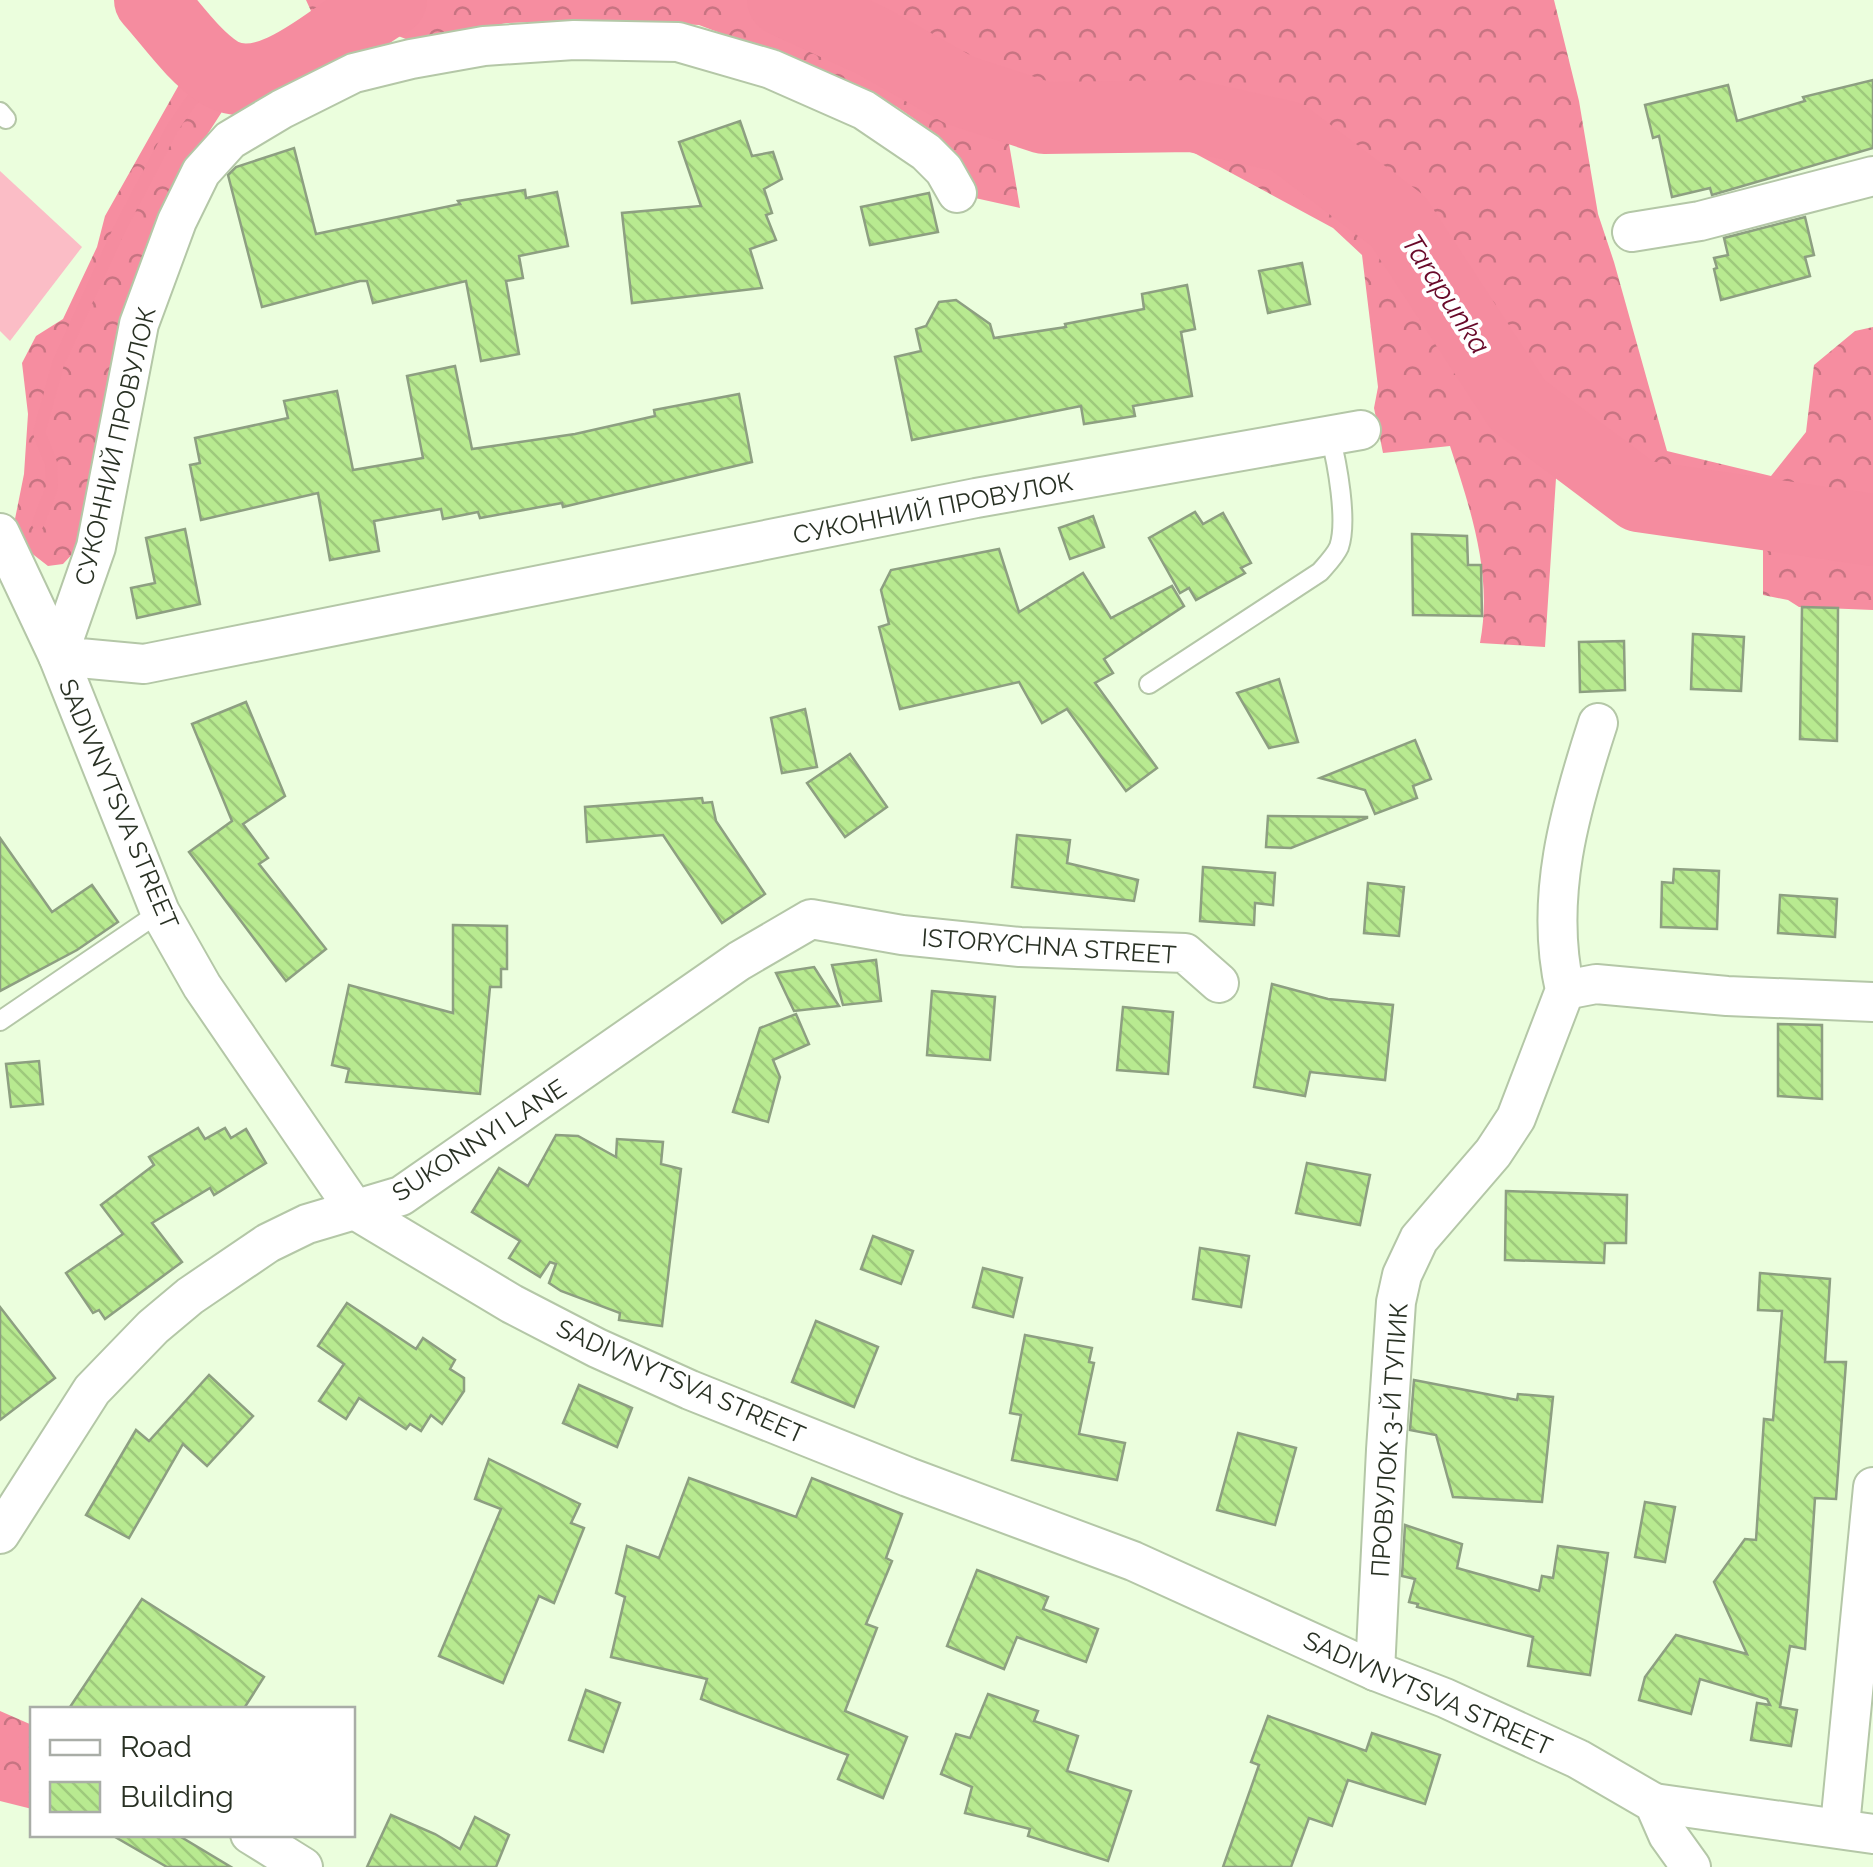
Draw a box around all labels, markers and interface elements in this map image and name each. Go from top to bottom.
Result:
water label: Tarapunka [1395,228,1497,360]
street label: СУКОННИЙ ПРОВУЛОК [68,304,162,588]
street label: СУКОННИЙ ПРОВУЛОК [791,466,1076,550]
street label: SADIVNYTSVA STREET [53,674,185,934]
street label: ISTORYCHNA STREET [921,922,1177,970]
street label: SUKONNYI LANE [386,1073,572,1207]
street label: ПРОВУЛОК 3-Й ТУПИК [1364,1302,1414,1578]
street label: SADIVNYTSVA STREET [552,1313,810,1449]
street label: SADIVNYTSVA STREET [1299,1625,1557,1761]
legend [30,1707,355,1837]
text: Road [120,1729,192,1764]
text: Building [120,1779,234,1814]

